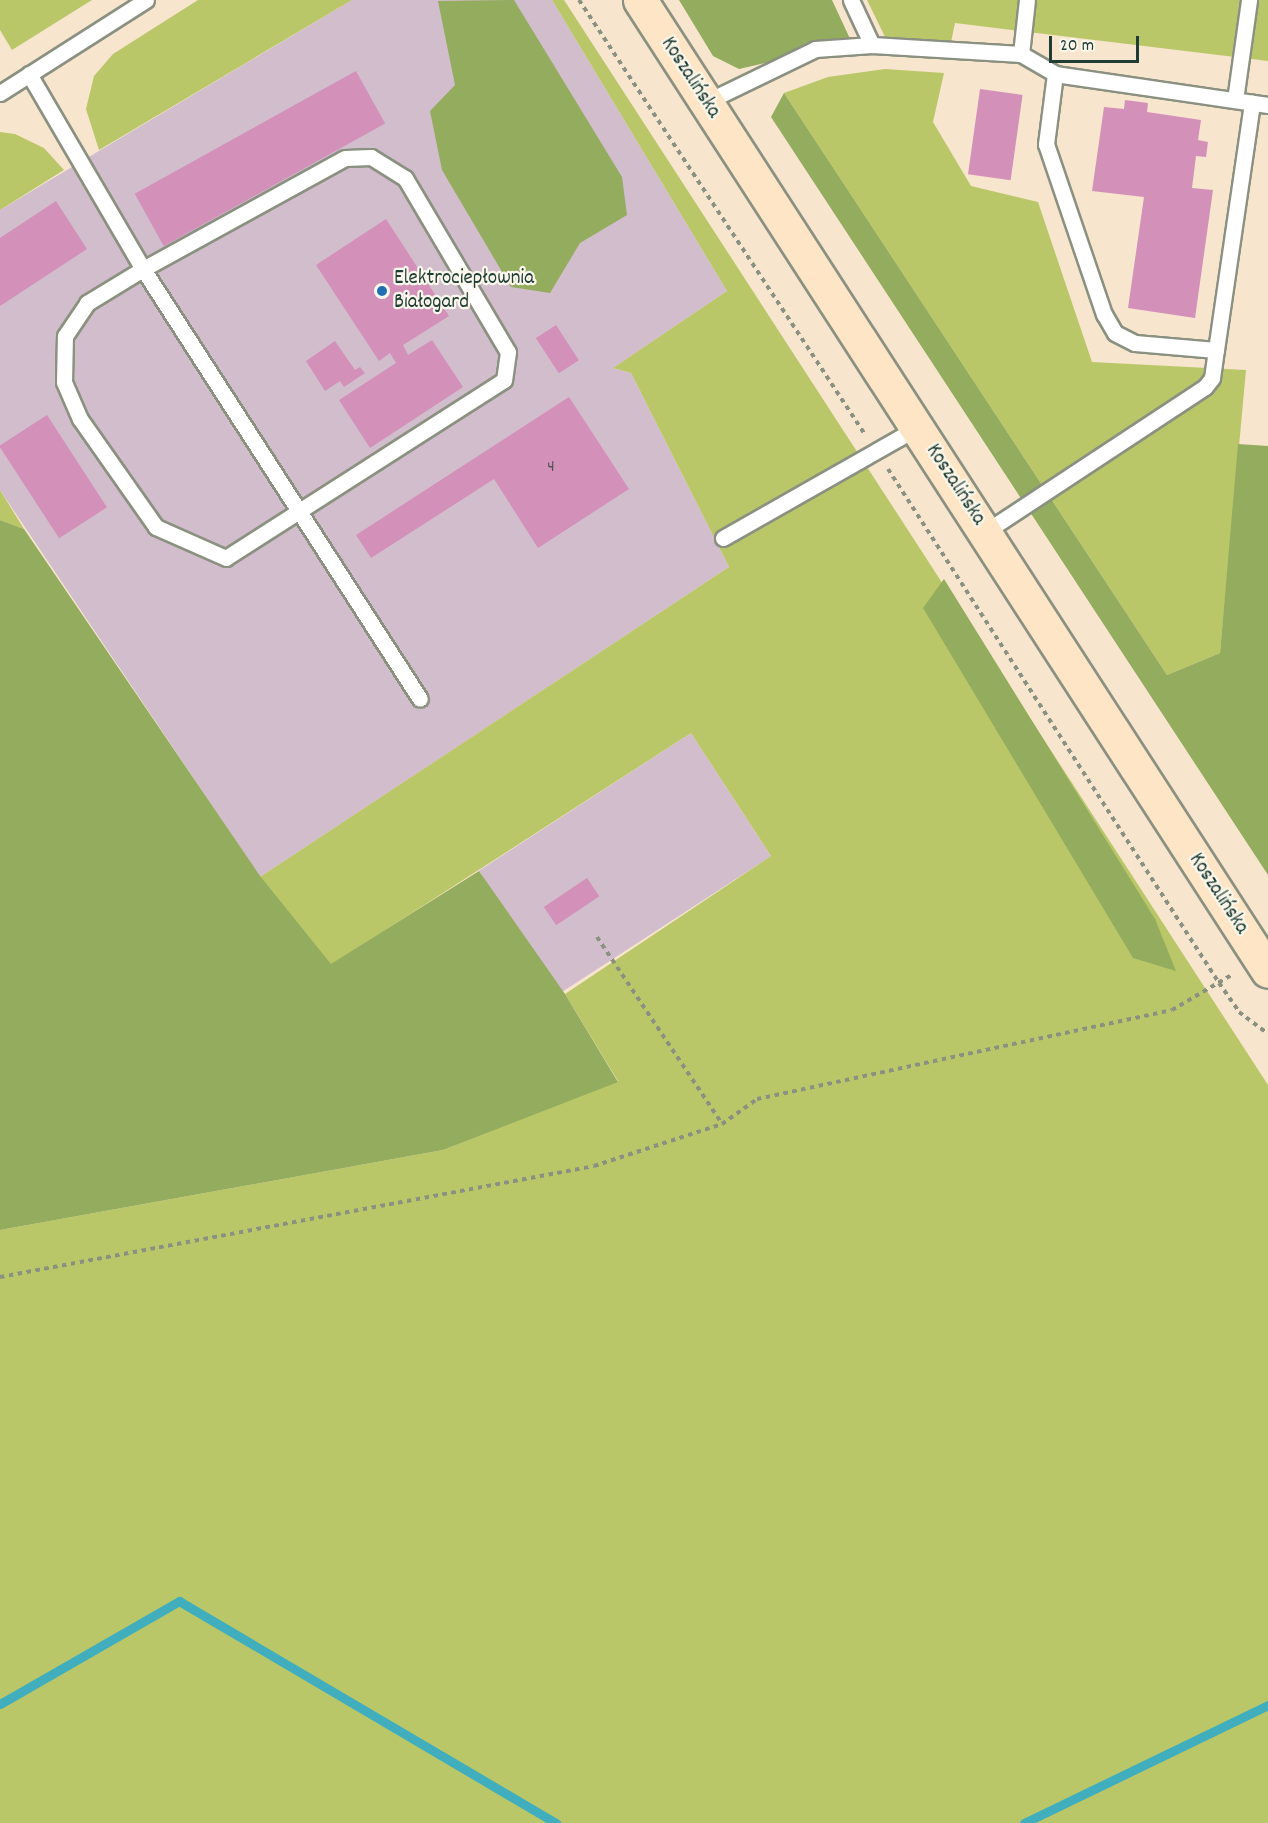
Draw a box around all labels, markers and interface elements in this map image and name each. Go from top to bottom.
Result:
scale bar [1052,24,1142,62]
street label: Koszalińska [654,33,726,123]
text: 20 m [1060,34,1094,59]
place label: Elektrociepłownia Białogard [394,266,534,316]
marker: Elektrociepłownia Białogard [375,284,389,298]
street label: Koszalińska [919,440,991,530]
house number: 4 [547,457,555,479]
street label: Koszalińska [1182,849,1254,939]

